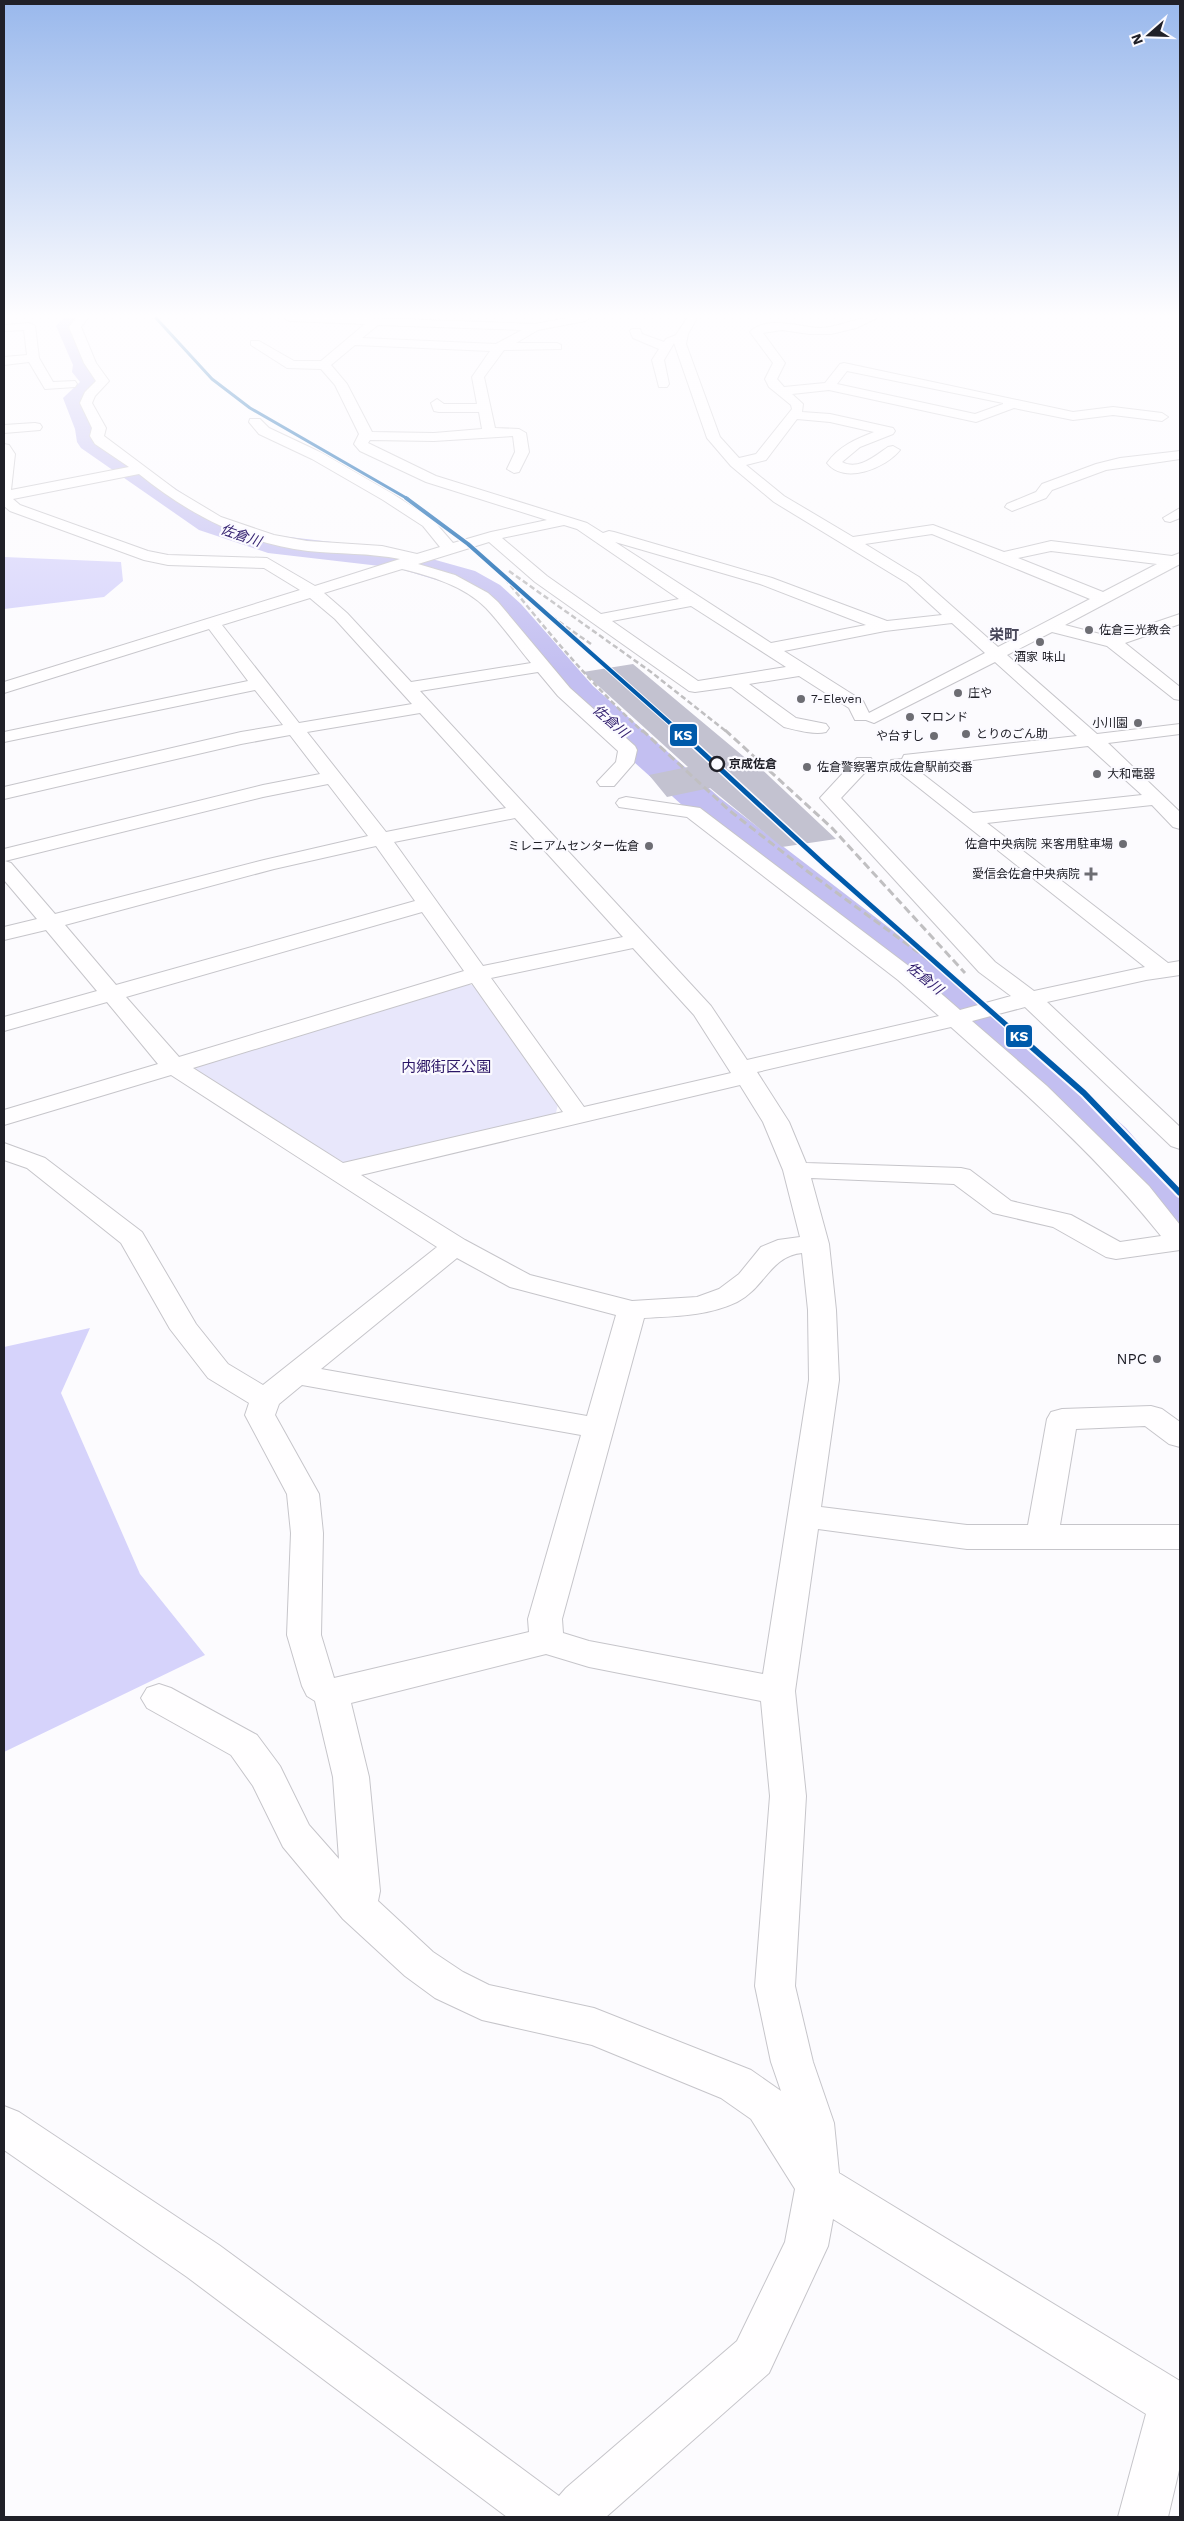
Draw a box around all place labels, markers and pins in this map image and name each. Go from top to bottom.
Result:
place label: 佐倉三光教会 [1099,623,1171,637]
marker: 佐倉三光教会 [1083,624,1095,636]
marker: 酒家 味山 [1034,636,1046,648]
place label: 酒家 味山 [1014,650,1066,664]
place label: 庄や [968,686,992,700]
marker: 庄や [952,687,964,699]
place label: 7-Eleven [811,692,862,706]
marker: 7-Eleven [795,693,807,705]
place label: マロンド [920,710,968,724]
marker: マロンド [904,711,916,723]
place label: 小川園 [1092,716,1128,730]
marker: 小川園 [1132,717,1144,729]
place label: とりのごん助 [976,727,1048,741]
marker: とりのごん助 [960,728,972,740]
place label: や台すし [876,729,924,743]
marker: や台すし [928,730,940,742]
marker: 京成佐倉 [709,756,725,772]
place label: 京成佐倉 [729,757,777,771]
place label: 佐倉警察署京成佐倉駅前交番 [817,760,973,774]
marker: 佐倉警察署京成佐倉駅前交番 [801,761,813,773]
place label: 大和電器 [1107,767,1155,781]
marker: 大和電器 [1091,768,1103,780]
place label: 佐倉中央病院 来客用駐車場 [965,837,1113,851]
marker: 佐倉中央病院 来客用駐車場 [1117,838,1129,850]
place label: ミレニアムセンター佐倉 [508,839,639,853]
marker: ミレニアムセンター佐倉 [643,840,655,852]
place label: 愛信会佐倉中央病院 [972,867,1080,881]
marker: 愛信会佐倉中央病院 [1084,867,1098,881]
place label: NPC [1117,1350,1147,1368]
marker: NPC [1151,1353,1163,1365]

